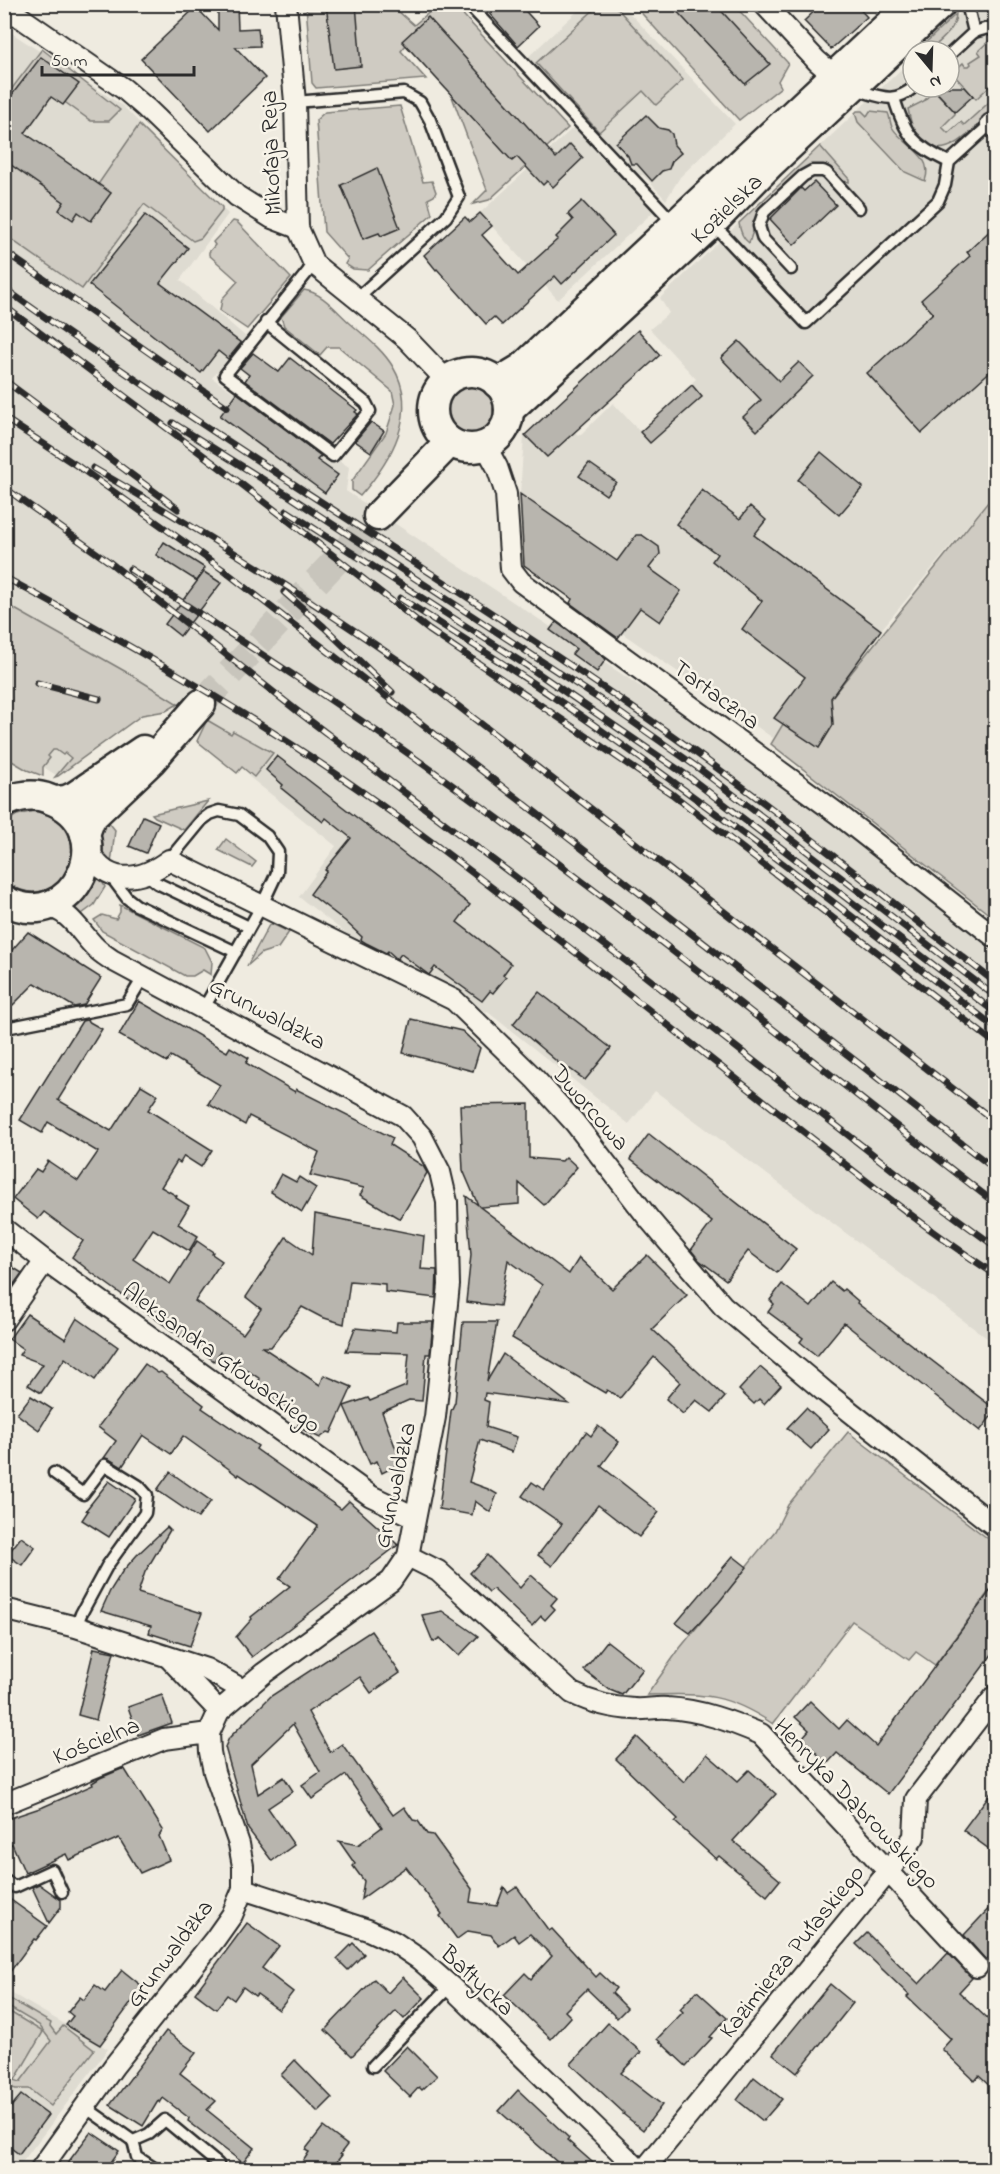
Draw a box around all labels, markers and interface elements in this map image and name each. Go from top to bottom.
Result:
scale bar [42,39,194,77]
north arrow [901,39,961,99]
text: 50 m [51,49,88,75]
text: N [926,68,944,94]
street label: Mikołaja Reja [253,90,292,216]
street label: Kozielska [684,166,772,253]
street label: Tartaczna [665,652,767,740]
street label: Grunwaldzka [202,970,331,1061]
street label: Dworcowa [541,1057,637,1160]
street label: Aleksandra Głowackiego [114,1275,327,1443]
street label: Grunwaldzka [366,1419,427,1552]
street label: Kościelna [48,1709,146,1776]
street label: Henryka Dąbrowskiego [763,1711,947,1899]
street label: Kazimierza Pułaskiego [712,1858,874,2047]
street label: Grunwaldzka [119,1893,223,2016]
street label: Bałtycka [430,1937,521,2026]

